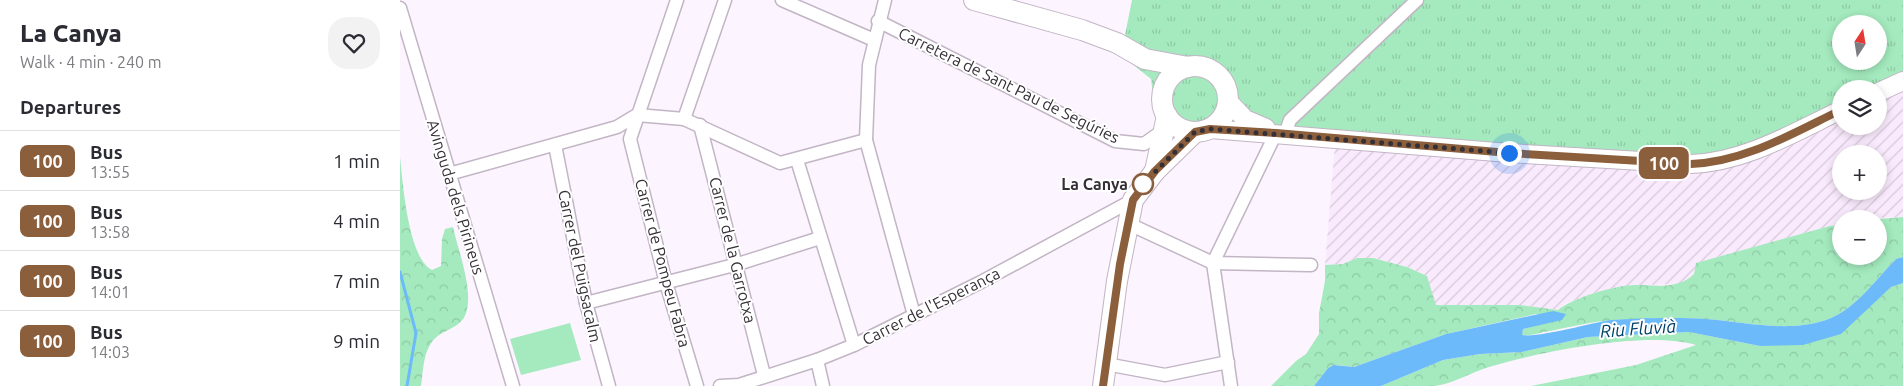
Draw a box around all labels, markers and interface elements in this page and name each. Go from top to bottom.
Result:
north arrow [1832,15,1888,70]
map controls [1832,15,1887,265]
button: heart [328,17,380,69]
text: La Canya [20,20,122,47]
street label: Carretera de Sant Pau de Segúries [896,24,1122,146]
text: Walk · 4 min · 240 m [20,53,162,71]
button: layers [1832,80,1887,135]
text: Departures [20,96,121,118]
street label: Avinguda dels Pirineus [424,117,488,277]
text: Bus [90,141,123,163]
your location [1497,141,1522,166]
button: + [1832,145,1887,200]
line badge: 100 [1635,147,1693,179]
text: 1 min [333,150,380,172]
text: 100 [32,151,63,171]
text: 100 [1649,153,1679,173]
text: 13:55 [90,163,130,181]
marker: La Canya [1132,173,1154,195]
street label: Carrer de la Garrotxa [706,175,760,325]
place label: La Canya [1061,175,1128,193]
street label: Carrer de Pompeu Fabra [632,177,694,349]
street label: Carrer del Puigsacalm [555,188,605,344]
text: Bus [90,201,123,223]
text: 4 min [333,210,380,232]
button: − [1832,210,1887,265]
text: 100 [32,211,63,231]
text: 13:58 [90,223,130,241]
text: Bus [90,261,123,283]
street label: Carrer de l'Esperança [859,264,1003,348]
text: 7 min [333,270,380,292]
text: 100 [32,271,63,291]
text: 14:01 [90,283,130,301]
water label: Riu Fluvià [1599,315,1677,341]
text: Bus [90,321,123,343]
text: 9 min [333,330,380,352]
text: 100 [32,331,63,351]
text: 14:03 [90,343,130,361]

